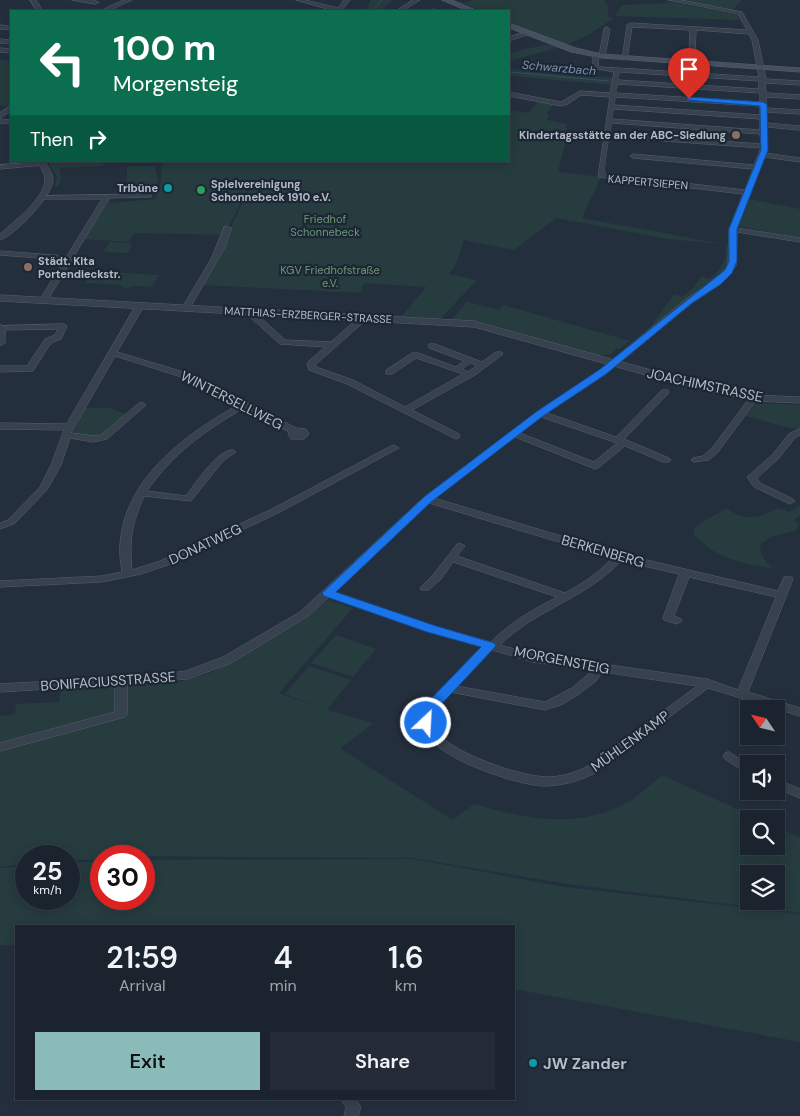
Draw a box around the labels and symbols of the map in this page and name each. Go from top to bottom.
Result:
pin [668,48,710,99]
water label: Schwarzbach [521,57,597,79]
place label: Kindertagsstätte an der ABC-Siedlung [519,128,726,142]
marker: Kindertagsstätte an der ABC-Siedlung [730,129,742,141]
street label: KAPPERTSIEPEN [607,172,689,192]
place label: Spielvereinigung Schonnebeck 1910 e.V. [211,177,331,204]
place label: Tribüne [117,181,158,195]
marker: Tribüne [162,182,174,194]
marker: Spielvereinigung Schonnebeck 1910 e.V. [195,184,207,196]
park label: Friedhof Schonnebeck [290,212,360,239]
place label: Städt. Kita Portendieckstr. [38,254,121,281]
marker: Städt. Kita Portendieckstr. [22,261,34,273]
park label: KGV Friedhofstraße e.V. [280,263,380,290]
street label: MATTHIAS-ERZBERGER-STRASSE [224,304,392,326]
street label: JOACHIMSTRASSE [645,364,765,406]
street label: WINTERSELLWEG [178,366,286,434]
street label: DONATWEG [166,519,244,569]
street label: BERKENBERG [559,531,647,571]
street label: MORGENSTEIG [513,642,611,678]
street label: BONIFACIUSSTRASSE [40,667,176,695]
position arrow [399,696,451,748]
north arrow [740,700,785,745]
street label: MÜHLENKAMP [587,706,673,776]
speed limit sign: 30 [90,845,155,910]
place label: JW Zander [543,1053,627,1074]
marker: JW Zander [527,1057,539,1069]

